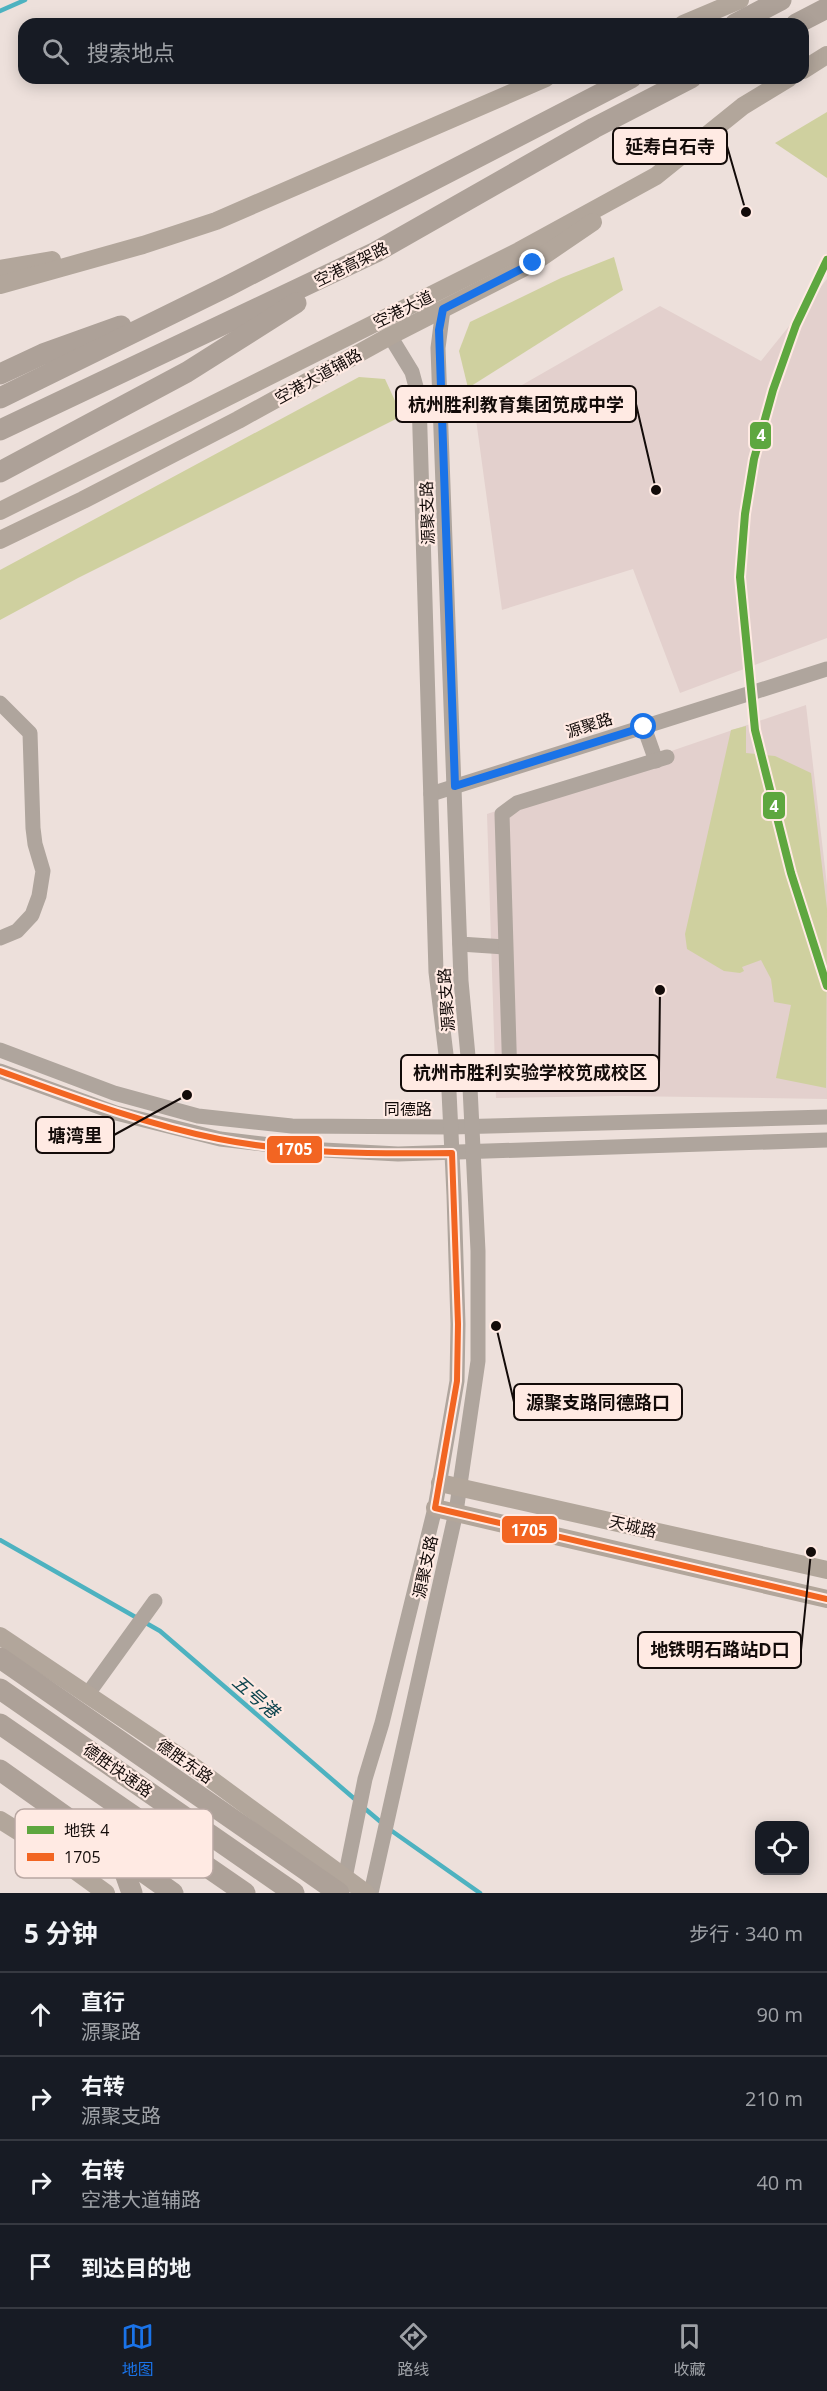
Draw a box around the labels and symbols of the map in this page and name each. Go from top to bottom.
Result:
callout: 延寿白石寺 [613,128,727,164]
text: 延寿白石寺 [625,134,715,158]
street label: 空港高架路 [310,237,392,291]
route end [519,249,545,275]
street label: 空港大道 [369,285,437,333]
street label: 空港大道辅路 [271,343,365,409]
callout: 杭州胜利教育集团笕成中学 [396,386,636,422]
text: 杭州胜利教育集团笕成中学 [408,392,624,416]
line badge: 4 [749,421,772,450]
text: 4 [756,424,766,446]
street label: 源聚支路 [415,481,439,545]
street label: 源聚路 [563,707,615,743]
route start [630,713,656,739]
line badge: 4 [762,791,786,820]
text: 4 [769,795,779,817]
street label: 源聚支路 [433,967,459,1033]
callout: 杭州市胜利实验学校笕成校区 [401,1055,659,1091]
text: 杭州市胜利实验学校笕成校区 [413,1060,647,1084]
street label: 同德路 [384,1098,432,1120]
callout: 塘湾里 [36,1117,114,1153]
text: 塘湾里 [48,1123,102,1147]
line badge: 1705 [266,1135,323,1164]
text: 1705 [276,1138,312,1160]
callout: 源聚支路同德路口 [514,1384,682,1420]
text: 源聚支路同德路口 [526,1390,670,1414]
street label: 天城路 [607,1510,659,1542]
line badge: 1705 [501,1515,558,1544]
text: 1705 [511,1519,547,1541]
street label: 源聚支路 [408,1533,442,1601]
callout: 地铁明石路站D口 [638,1632,801,1668]
text: 地铁明石路站D口 [650,1637,790,1661]
water label: 五号港 [228,1669,287,1725]
street label: 德胜东路 [152,1734,218,1788]
street label: 德胜快速路 [79,1738,157,1802]
legend [15,1809,213,1878]
text: 地铁 4 [64,1819,109,1841]
text: 1705 [64,1846,101,1868]

